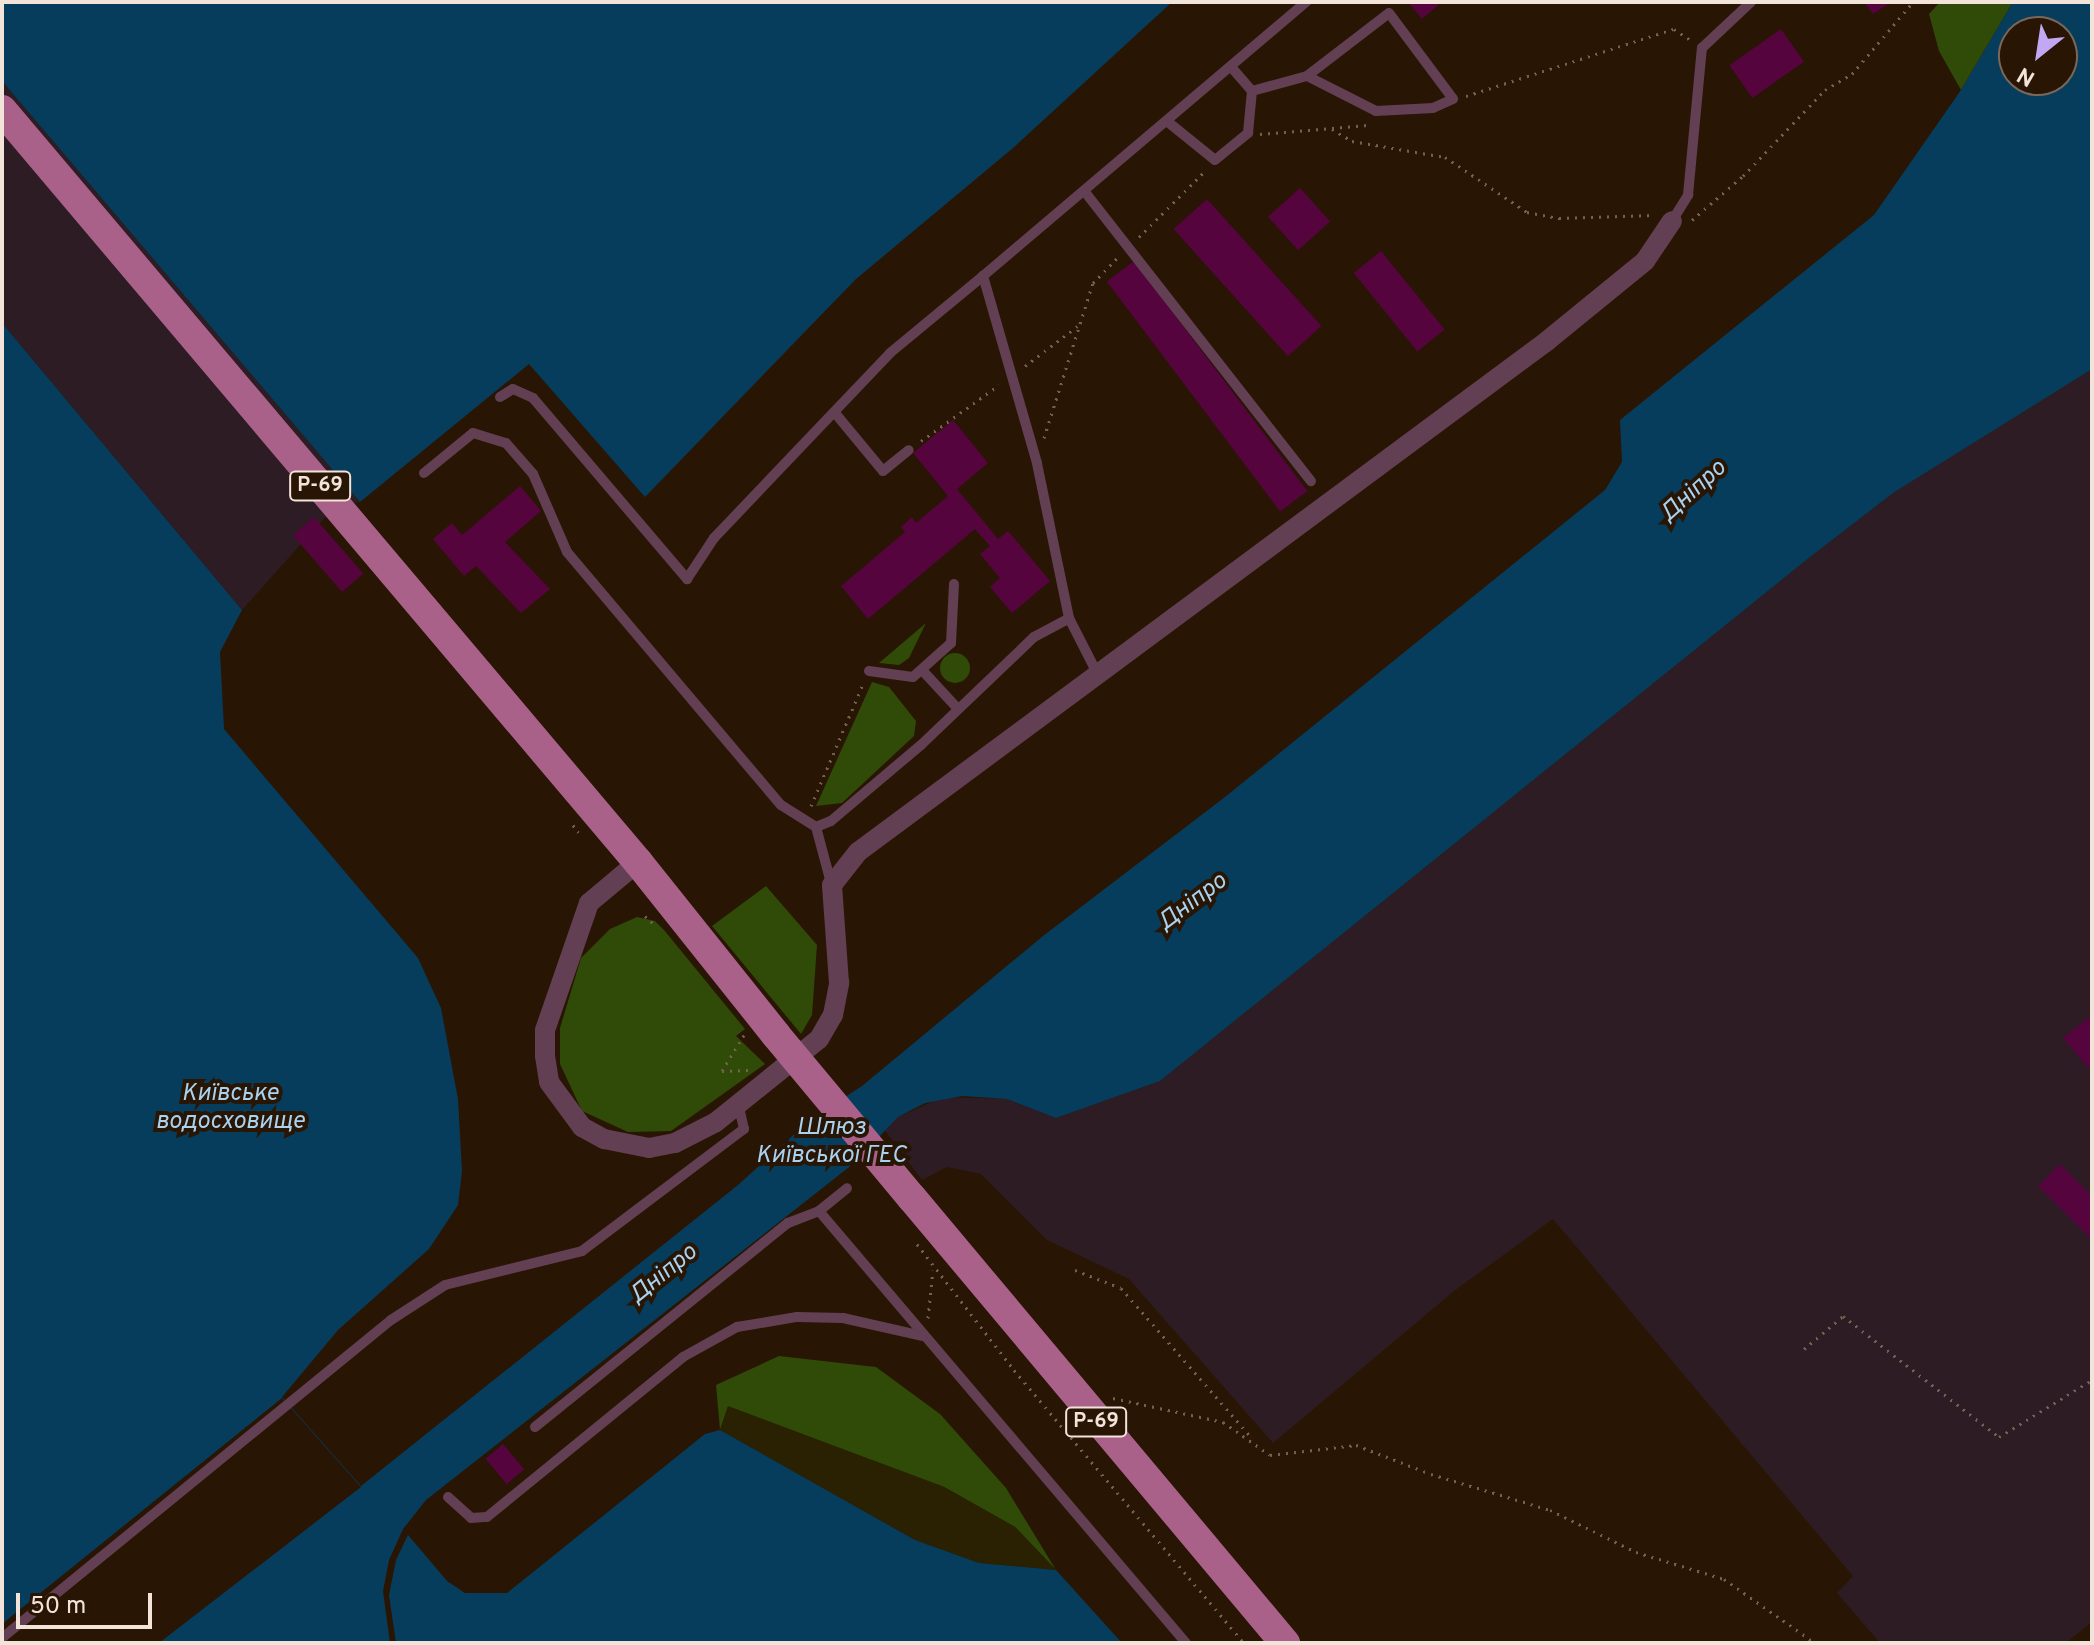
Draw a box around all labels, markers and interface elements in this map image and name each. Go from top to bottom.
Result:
north arrow [1998,16,2078,96]
text: N [2013,60,2040,91]
water label: Дніпро [1655,455,1733,529]
road number: Р-69 [288,470,352,502]
water label: Дніпро [1153,868,1233,938]
water label: Київське водосховище [155,1081,305,1137]
water label: Шлюз Київської ГЕС [756,1115,906,1171]
water label: Дніпро [624,1239,704,1311]
road number: Р-69 [1064,1406,1128,1438]
scale bar [20,1577,156,1627]
text: 50 m [30,1592,86,1622]

